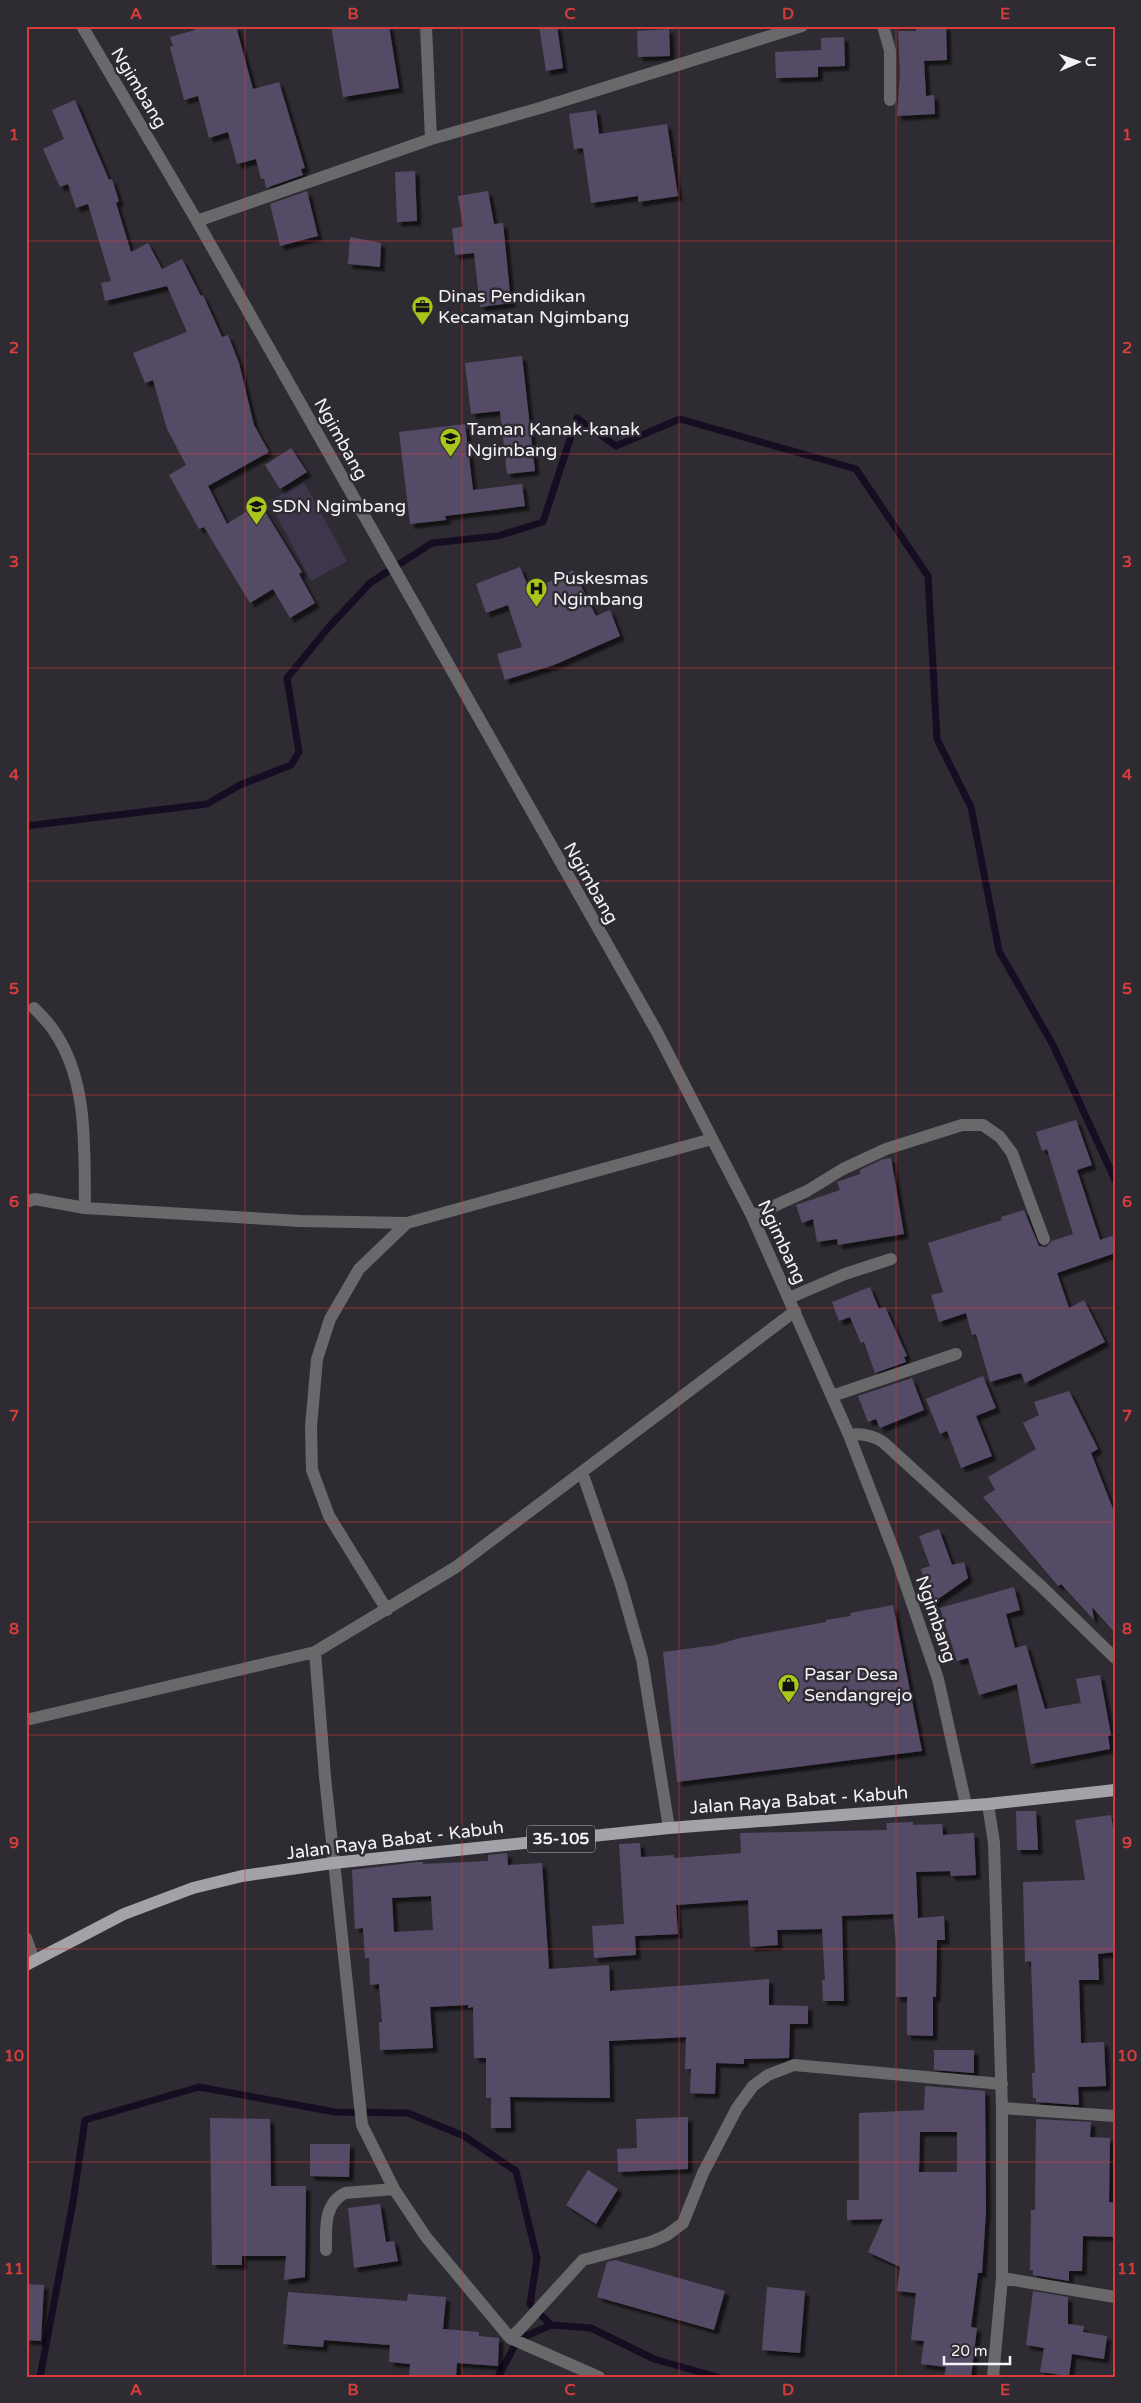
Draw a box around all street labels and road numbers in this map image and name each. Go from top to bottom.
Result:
street label: Ngimbang [106,44,172,132]
street label: Ngimbang [309,394,373,484]
street label: Ngimbang [559,838,623,928]
street label: Ngimbang [753,1196,811,1288]
street label: Ngimbang [911,1573,961,1665]
street label: Jalan Raya Babat - Kabuh [689,1781,909,1819]
street label: Jalan Raya Babat - Kabuh [285,1816,505,1864]
road number: 35-105 [527,1826,595,1852]

